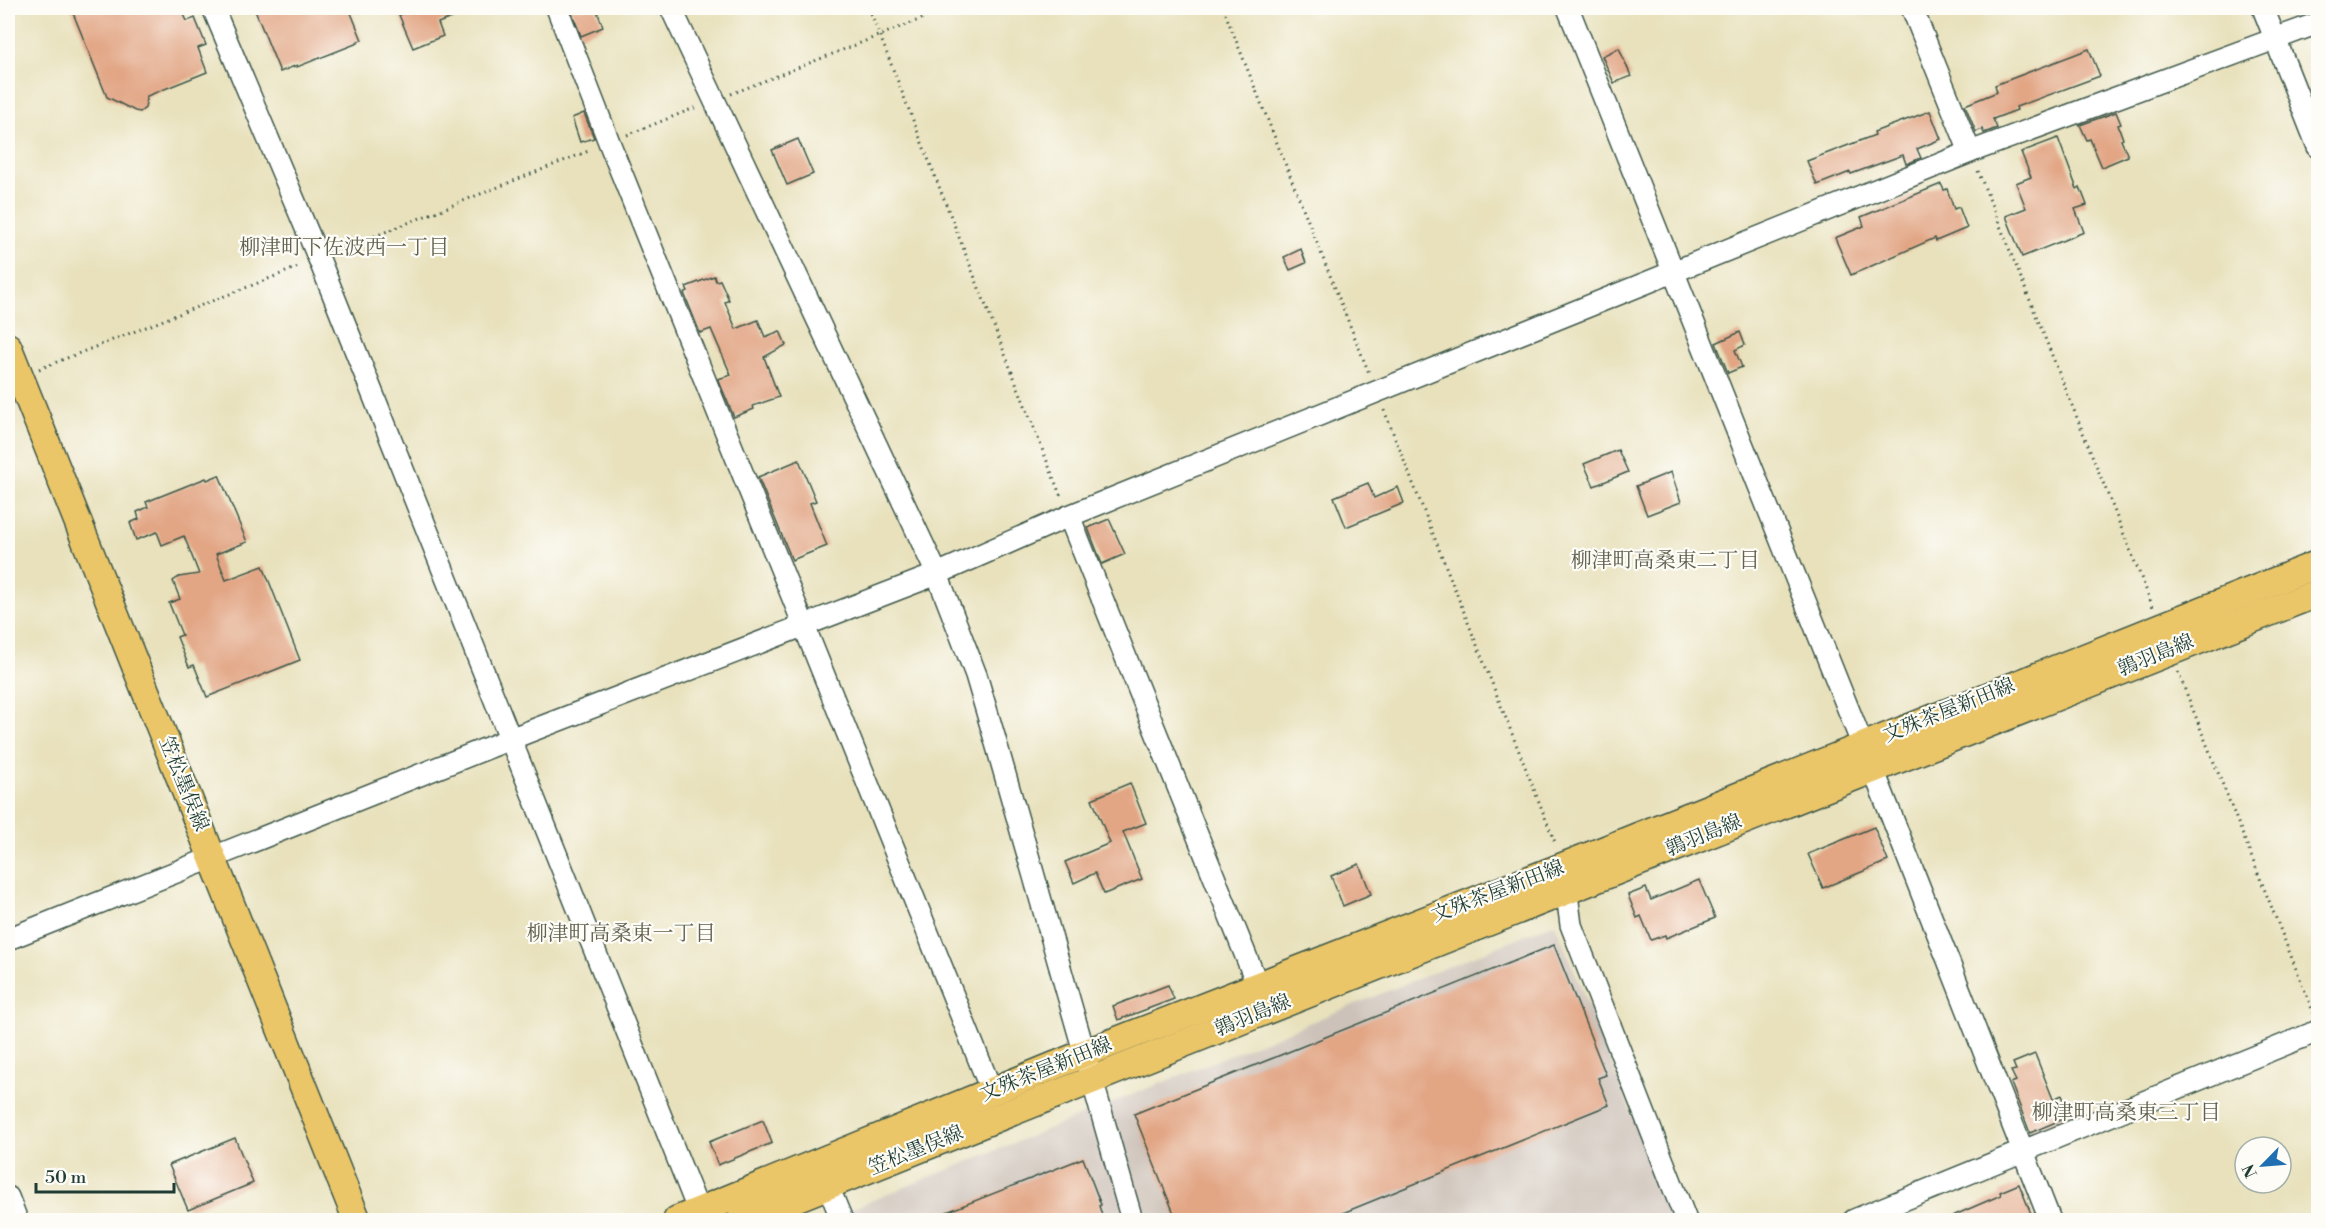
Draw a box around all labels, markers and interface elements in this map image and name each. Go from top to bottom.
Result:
district label: 柳津町下佐波西一丁目 [239,235,449,261]
district label: 柳津町高桑東二丁目 [1571,548,1760,574]
street label: 鶉羽島線 [2114,629,2198,683]
street label: 文殊茶屋新田線 [1879,673,2019,749]
street label: 笠松墨俣線 [153,733,213,835]
street label: 鶉羽島線 [1662,809,1746,863]
street label: 文殊茶屋新田線 [1428,855,1568,929]
district label: 柳津町高桑東一丁目 [527,921,716,947]
street label: 鶉羽島線 [1211,989,1295,1043]
street label: 文殊茶屋新田線 [976,1032,1116,1108]
district label: 柳津町高桑東三丁目 [2032,1100,2221,1126]
street label: 笠松墨俣線 [865,1121,967,1181]
north arrow [2233,1135,2293,1195]
scale bar [36,1156,174,1194]
text: N [2238,1161,2262,1181]
text: 50 m [45,1166,87,1189]

